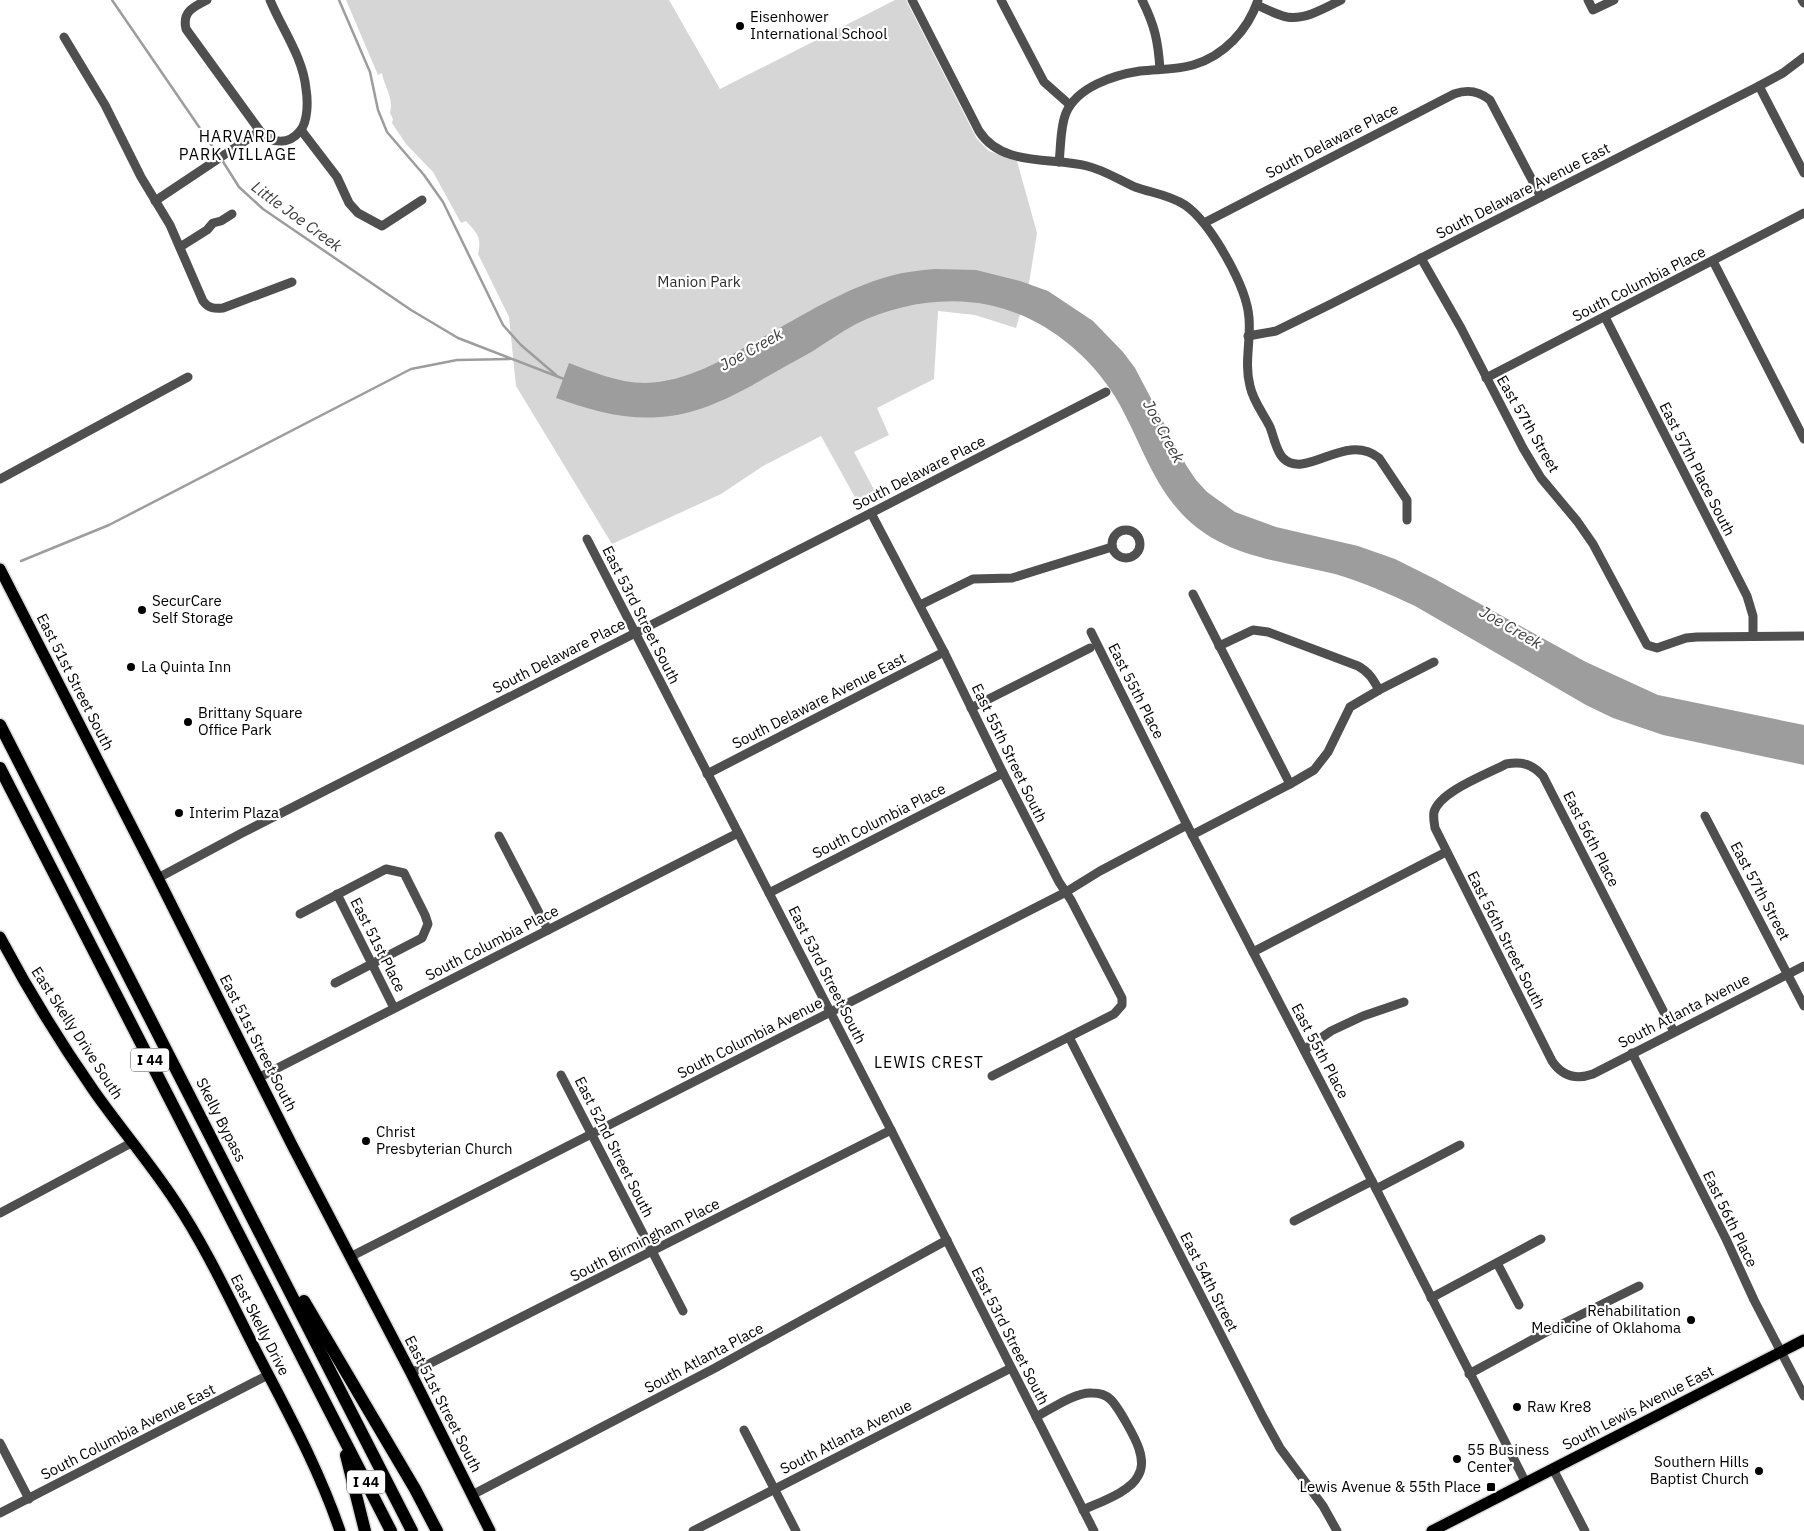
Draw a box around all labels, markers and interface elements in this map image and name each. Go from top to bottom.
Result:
place label: Eisenhower International School [750,7,887,43]
marker: Eisenhower International School [734,20,746,32]
street label: South Delaware Place [1262,99,1401,182]
district label: HARVARD PARK VILLAGE [179,126,297,164]
street label: South Delaware Avenue East [1433,138,1613,243]
water label: Little Joe Creek [248,176,347,256]
street label: South Columbia Place [1569,242,1709,325]
park label: Manion Park [657,272,741,291]
water label: Joe Creek [716,323,787,374]
street label: East 57th Street [1493,372,1564,476]
water label: Joe Creek [1139,396,1189,467]
street label: East 57th Place South [1655,399,1739,539]
street label: South Delaware Place [849,431,988,514]
street label: East 53rd Street South [598,543,685,687]
place label: SecurCare Self Storage [152,591,233,627]
water label: Joe Creek [1476,601,1546,653]
marker: SecurCare Self Storage [136,604,148,616]
street label: East 51st Street South [33,610,118,753]
street label: South Delaware Place [489,614,628,697]
street label: East 55th Place [1104,640,1169,742]
street label: South Delaware Avenue East [729,648,909,753]
place label: La Quinta Inn [141,657,231,676]
marker: La Quinta Inn [125,661,137,673]
street label: East 55th Street South [968,680,1051,825]
place label: Brittany Square Office Park [198,703,303,739]
marker: Brittany Square Office Park [182,716,194,728]
street label: South Columbia Place [809,779,949,862]
street label: East 56th Place [1559,788,1624,890]
place label: Interim Plaza [189,803,279,822]
marker: Interim Plaza [173,807,185,819]
street label: East 57th Street [1726,838,1794,943]
street label: East 56th Street South [1463,868,1549,1012]
street label: East 51st Place [346,894,410,995]
street label: South Columbia Place [422,901,562,984]
street label: East 53rd Street South [784,903,871,1047]
street label: East Skelly Drive South [27,963,127,1103]
street label: South Atlanta Avenue [1615,969,1753,1052]
street label: East 51st Street South [216,971,301,1114]
street label: South Columbia Avenue [674,993,826,1082]
street label: East 55th Place [1287,1000,1353,1102]
road number: I 44 [131,1048,169,1072]
district label: LEWIS CREST [874,1052,984,1072]
street label: East 52nd Street South [571,1073,658,1220]
street label: Skelly Bypass [192,1075,251,1165]
place label: Christ Presbyterian Church [376,1122,513,1158]
marker: Christ Presbyterian Church [360,1135,372,1147]
street label: East 56th Place [1699,1167,1762,1270]
street label: South Birmingham Place [567,1194,723,1286]
street label: East 54th Street [1176,1229,1243,1335]
street label: East 53rd Street South [967,1264,1054,1408]
street label: East Skelly Drive [227,1271,294,1379]
place label: Rehabilitation Medicine of Oklahoma [1531,1301,1681,1337]
marker: Rehabilitation Medicine of Oklahoma [1685,1314,1697,1326]
street label: South Atlanta Place [641,1318,767,1397]
street label: East 51st Street South [401,1332,486,1475]
street label: South Lewis Avenue East [1559,1361,1717,1454]
street label: South Columbia Avenue East [37,1379,218,1484]
street label: South Atlanta Avenue [777,1395,915,1478]
place label: Raw Kre8 [1527,1397,1592,1416]
marker: Raw Kre8 [1511,1401,1523,1413]
place label: 55 Business Center [1467,1440,1549,1476]
place label: Southern Hills Baptist Church [1650,1452,1749,1488]
marker: 55 Business Center [1451,1453,1463,1465]
marker: Southern Hills Baptist Church [1753,1465,1765,1477]
road number: I 44 [347,1470,385,1494]
place label: Lewis Avenue & 55th Place [1300,1477,1481,1496]
marker: Lewis Avenue & 55th Place [1485,1481,1497,1493]

